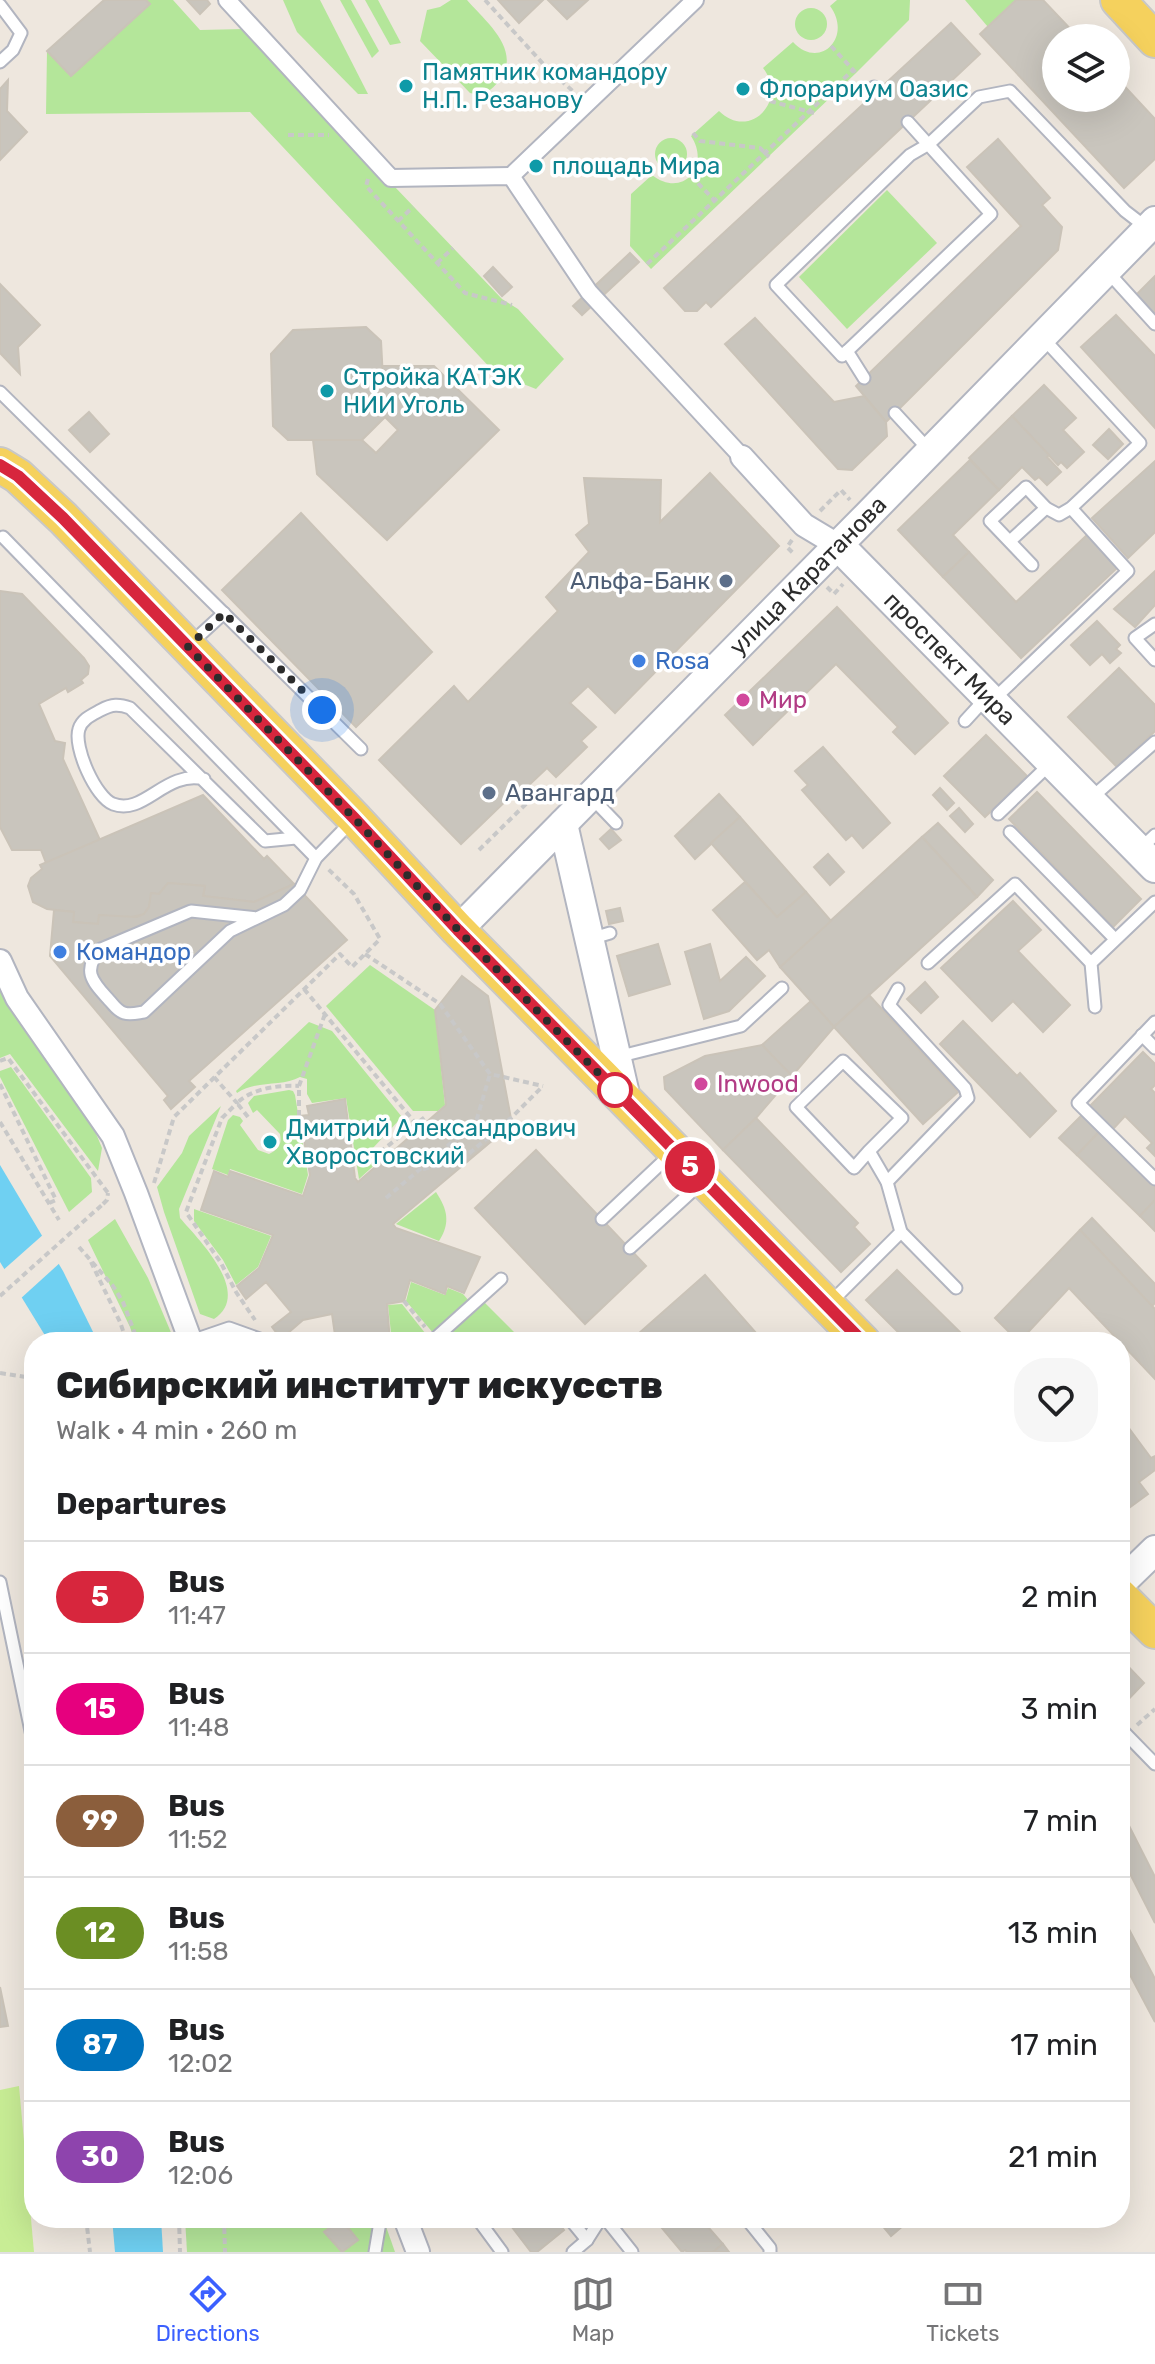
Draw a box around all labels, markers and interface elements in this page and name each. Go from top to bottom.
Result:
map controls [1042,24,1130,112]
button: layers [1042,24,1130,112]
place label: Памятник командору Н.П. Резанову [422,58,668,114]
place label: Флорариум Оазис [759,75,969,103]
marker: Памятник командору Н.П. Резанову [397,77,415,95]
marker: Флорариум Оазис [734,80,752,98]
place label: площадь Мира [552,152,720,180]
marker: площадь Мира [527,157,545,175]
place label: Стройка КАТЭК НИИ Уголь [343,363,522,419]
marker: Стройка КАТЭК НИИ Уголь [318,382,336,400]
street label: улица Каратанова [724,491,892,661]
place label: Альфа-Банк [570,567,710,595]
marker: Альфа-Банк [717,572,735,590]
street label: проспект Мира [878,586,1021,731]
place label: Rosa [655,647,710,675]
marker: Rosa [630,652,648,670]
place label: Мир [759,686,807,714]
your location [302,690,342,730]
marker: Мир [734,691,752,709]
place label: Авангард [505,779,615,807]
marker: Авангард [480,784,498,802]
place label: Командор [76,938,191,966]
marker: Командор [51,943,69,961]
place label: Inwood [717,1070,799,1098]
unlabelled marker [598,1073,632,1107]
marker: Inwood [692,1075,710,1093]
place label: Дмитрий Александрович Хворостовский [286,1114,576,1170]
marker: Дмитрий Александрович Хворостовский [261,1133,279,1151]
line badge: 5 [664,1141,716,1193]
text: 5 [681,1150,699,1183]
button: heart [1014,1358,1098,1442]
text: Сибирский институт искусств [56,1362,663,1408]
text: Walk · 4 min · 260 m [56,1415,297,1446]
text: Departures [56,1486,227,1522]
text: Bus [168,1564,225,1600]
text: 2 min [1021,1579,1098,1615]
text: 5 [91,1580,109,1613]
text: 11:47 [168,1600,226,1631]
text: Bus [168,1676,225,1712]
text: 3 min [1021,1691,1098,1727]
text: 15 [84,1692,116,1725]
text: 11:48 [168,1712,230,1743]
text: Bus [168,1788,225,1824]
text: 7 min [1023,1803,1098,1839]
text: 99 [82,1804,118,1837]
text: 11:52 [168,1824,228,1855]
text: Bus [168,1900,225,1936]
text: 13 min [1008,1915,1098,1951]
text: 12 [84,1916,116,1949]
text: 11:58 [168,1936,229,1967]
text: Bus [168,2012,225,2048]
text: 17 min [1010,2027,1098,2063]
text: 87 [82,2028,118,2061]
text: 12:02 [168,2048,233,2079]
text: Bus [168,2124,225,2160]
text: 21 min [1008,2139,1098,2175]
text: 30 [81,2140,119,2173]
text: 12:06 [168,2160,233,2191]
tab: Directions [156,2272,260,2347]
tab: Map [571,2272,615,2347]
tab: Tickets [926,2272,999,2347]

